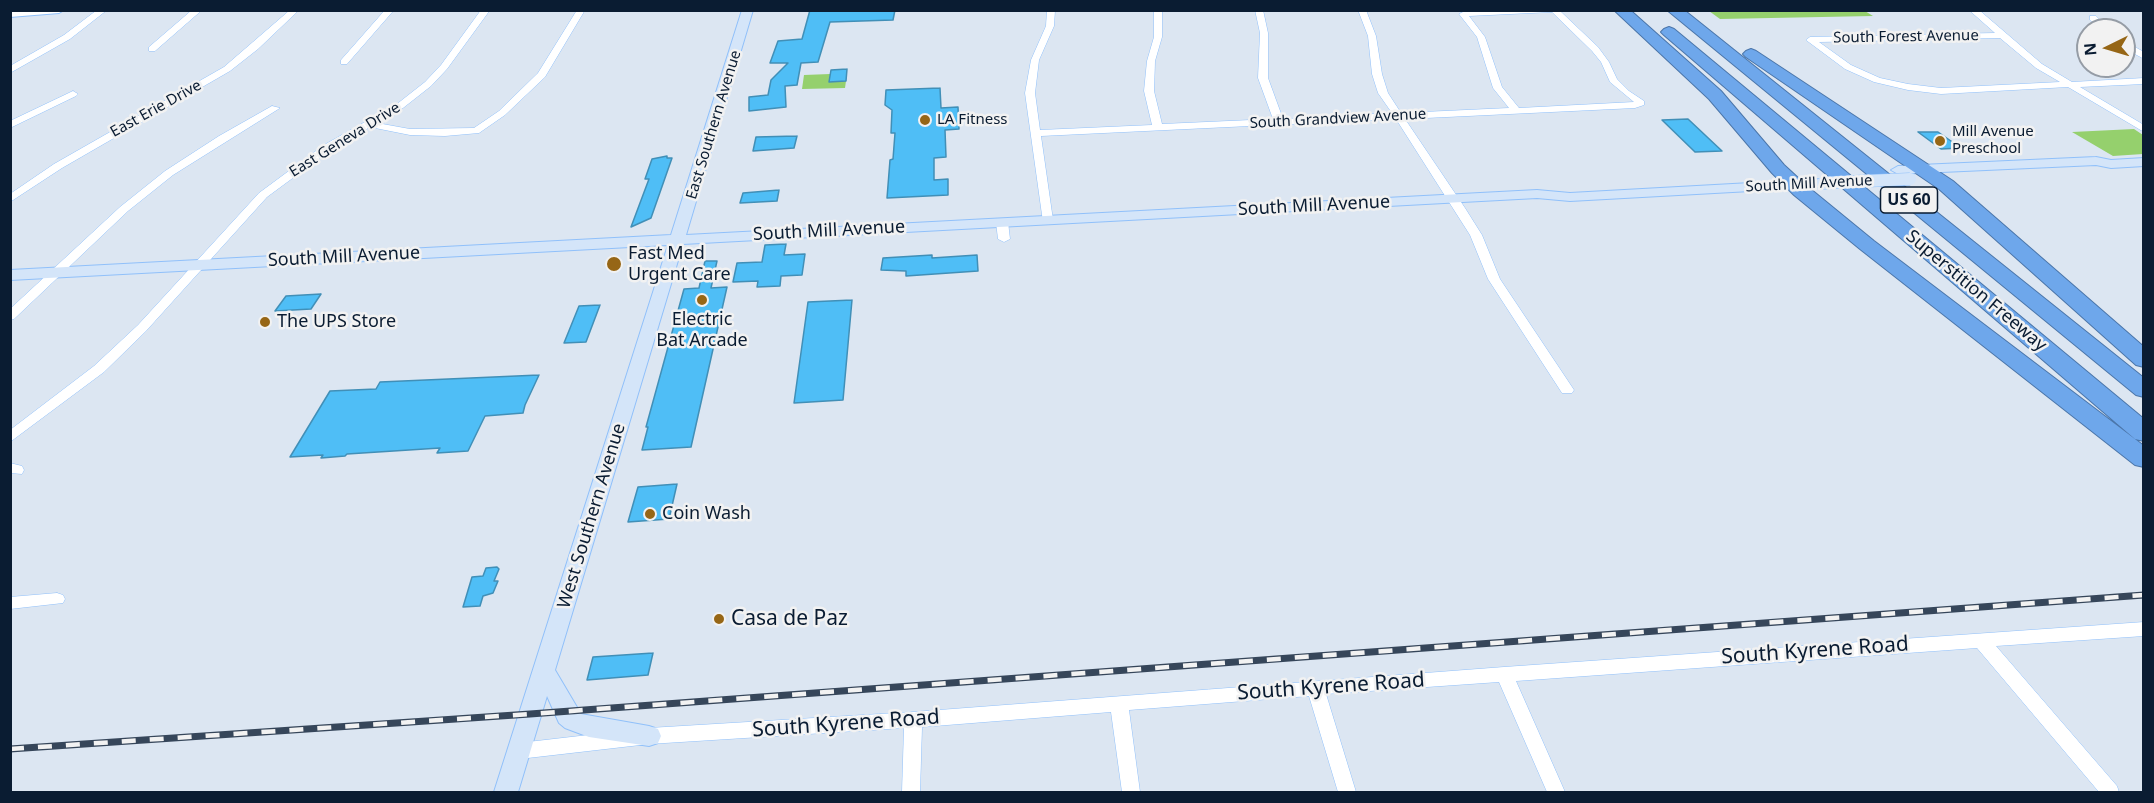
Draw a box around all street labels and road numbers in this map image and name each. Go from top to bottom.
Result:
street label: South Forest Avenue [1833,27,1979,47]
street label: East Southern Avenue [683,48,745,202]
street label: East Erie Drive [107,77,205,141]
street label: East Geneva Drive [286,99,404,181]
street label: South Grandview Avenue [1249,105,1427,133]
street label: South Mill Avenue [1745,172,1873,196]
road number: US 60 [1880,187,1938,213]
street label: South Mill Avenue [1237,191,1391,221]
street label: South Mill Avenue [752,216,906,246]
street label: Superstition Freeway [1901,226,2051,356]
street label: South Mill Avenue [267,242,421,272]
street label: West Southern Avenue [554,421,630,611]
street label: South Kyrene Road [1720,632,1910,670]
street label: South Kyrene Road [1236,668,1426,706]
street label: South Kyrene Road [751,705,941,743]

